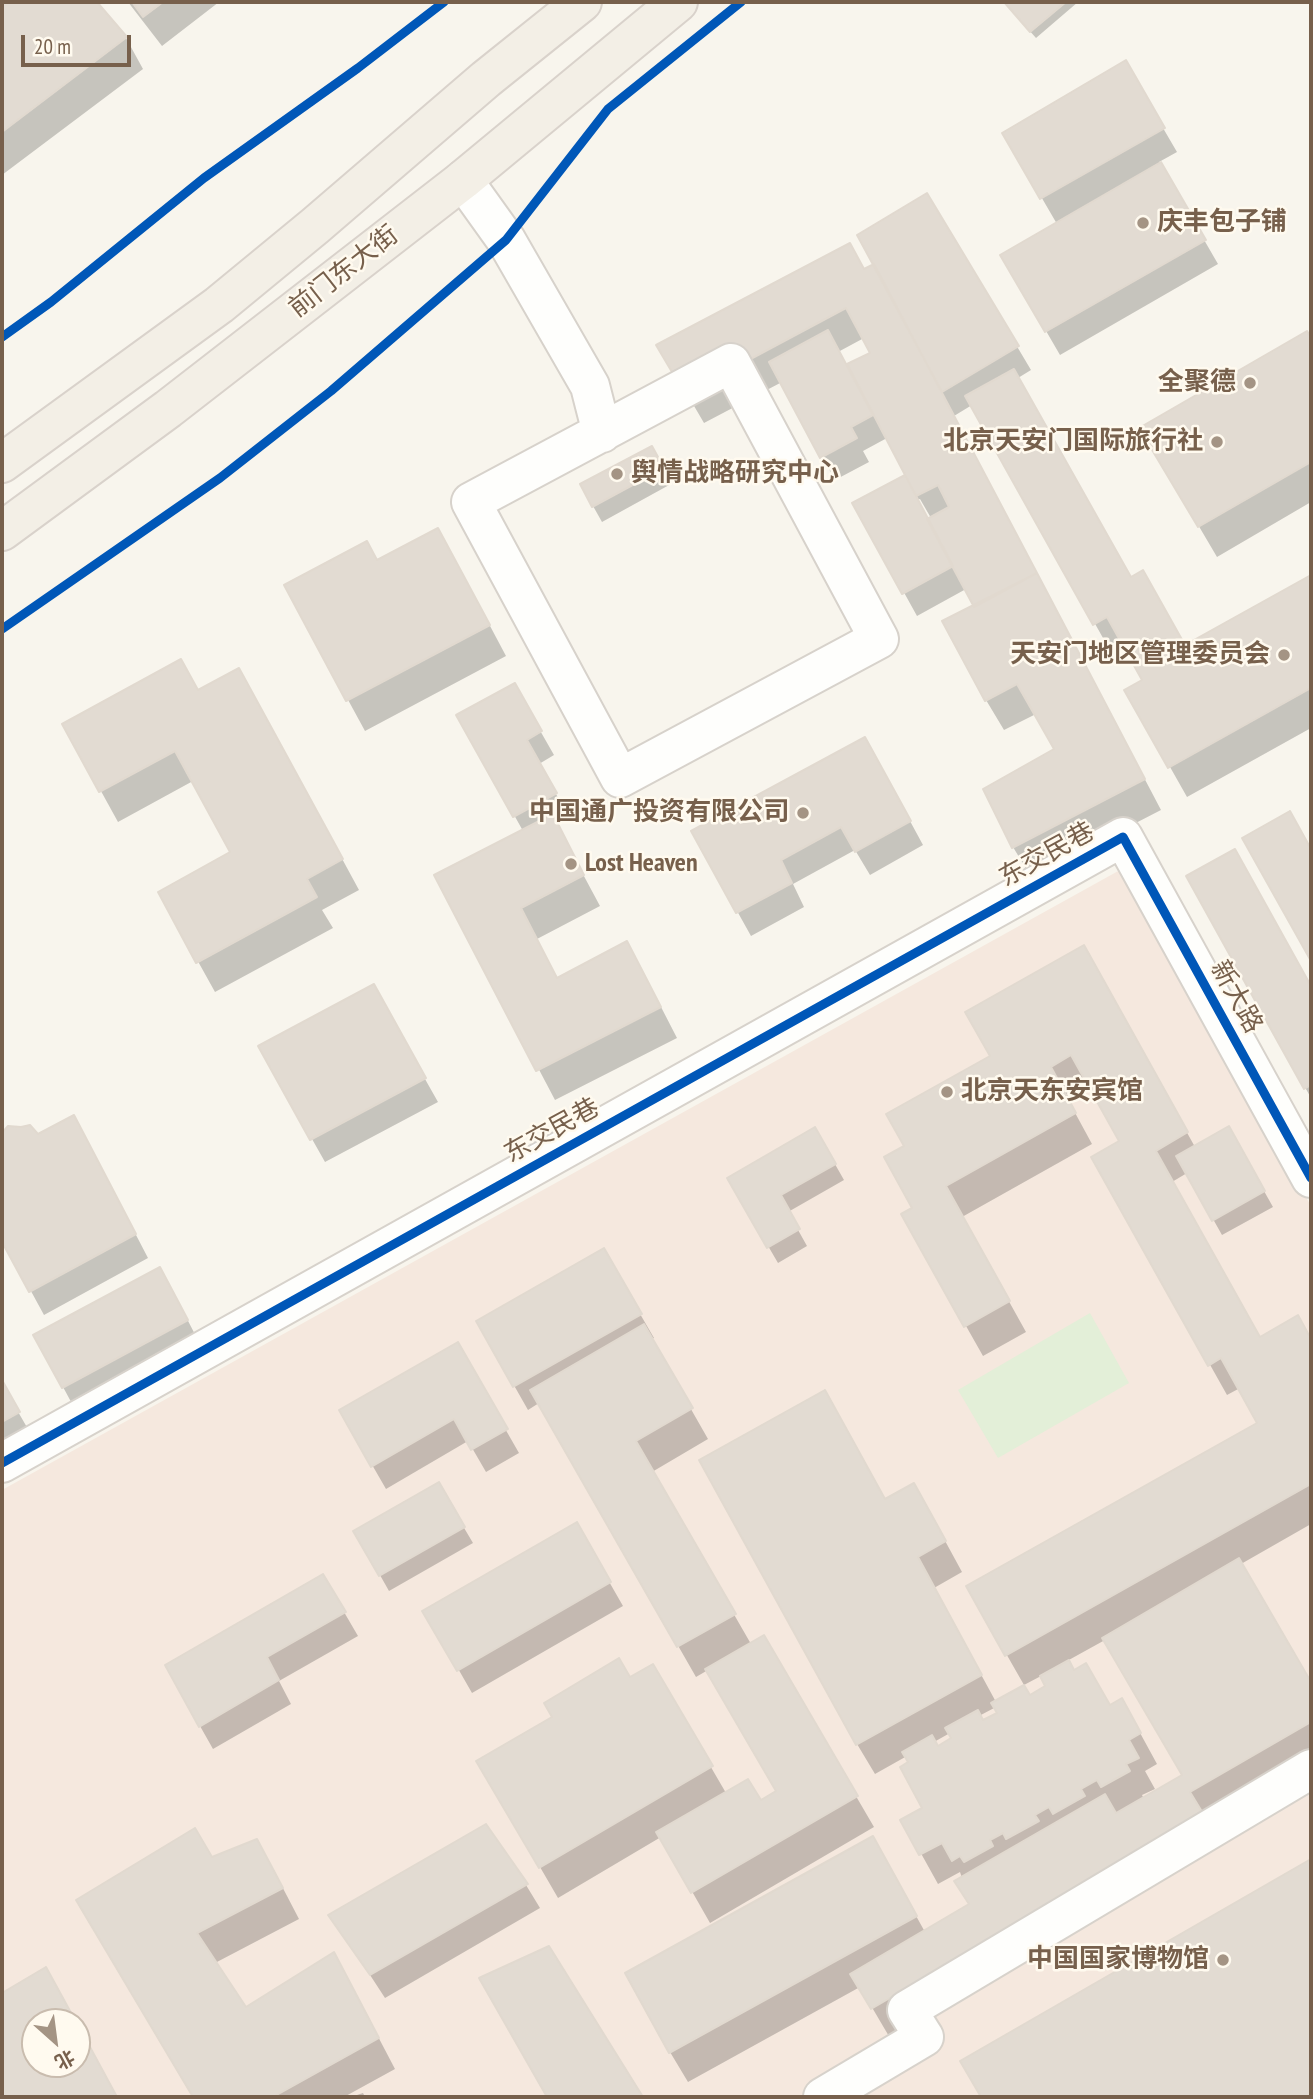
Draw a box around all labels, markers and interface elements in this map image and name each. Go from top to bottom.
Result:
scale bar [24,21,135,65]
text: 20 m [34,33,71,60]
place label: 庆丰包子铺 [1157,207,1287,239]
marker: 庆丰包子铺 [1135,215,1151,231]
street label: 前门东大街 [283,220,405,324]
place label: 全聚德 [1158,367,1236,399]
marker: 全聚德 [1242,375,1258,391]
place label: 北京天安门国际旅行社 [943,426,1203,458]
marker: 北京天安门国际旅行社 [1209,434,1225,450]
place label: 舆情战略研究中心 [631,458,839,490]
marker: 舆情战略研究中心 [609,466,625,482]
place label: 天安门地区管理委员会 [1010,639,1270,671]
marker: 天安门地区管理委员会 [1276,647,1292,663]
place label: 中国通广投资有限公司 [529,797,789,829]
marker: 中国通广投资有限公司 [795,805,811,821]
street label: 东交民巷 [994,816,1100,894]
place label: Lost Heaven [585,848,698,880]
marker: Lost Heaven [563,856,579,872]
street label: 新大路 [1203,955,1269,1039]
place label: 北京天东安宾馆 [961,1076,1143,1108]
marker: 北京天东安宾馆 [939,1084,955,1100]
street label: 东交民巷 [499,1092,605,1170]
place label: 中国国家博物馆 [1027,1944,1209,1976]
marker: 中国国家博物馆 [1215,1952,1231,1968]
north arrow [21,2008,91,2078]
text: 北 [51,2045,79,2075]

